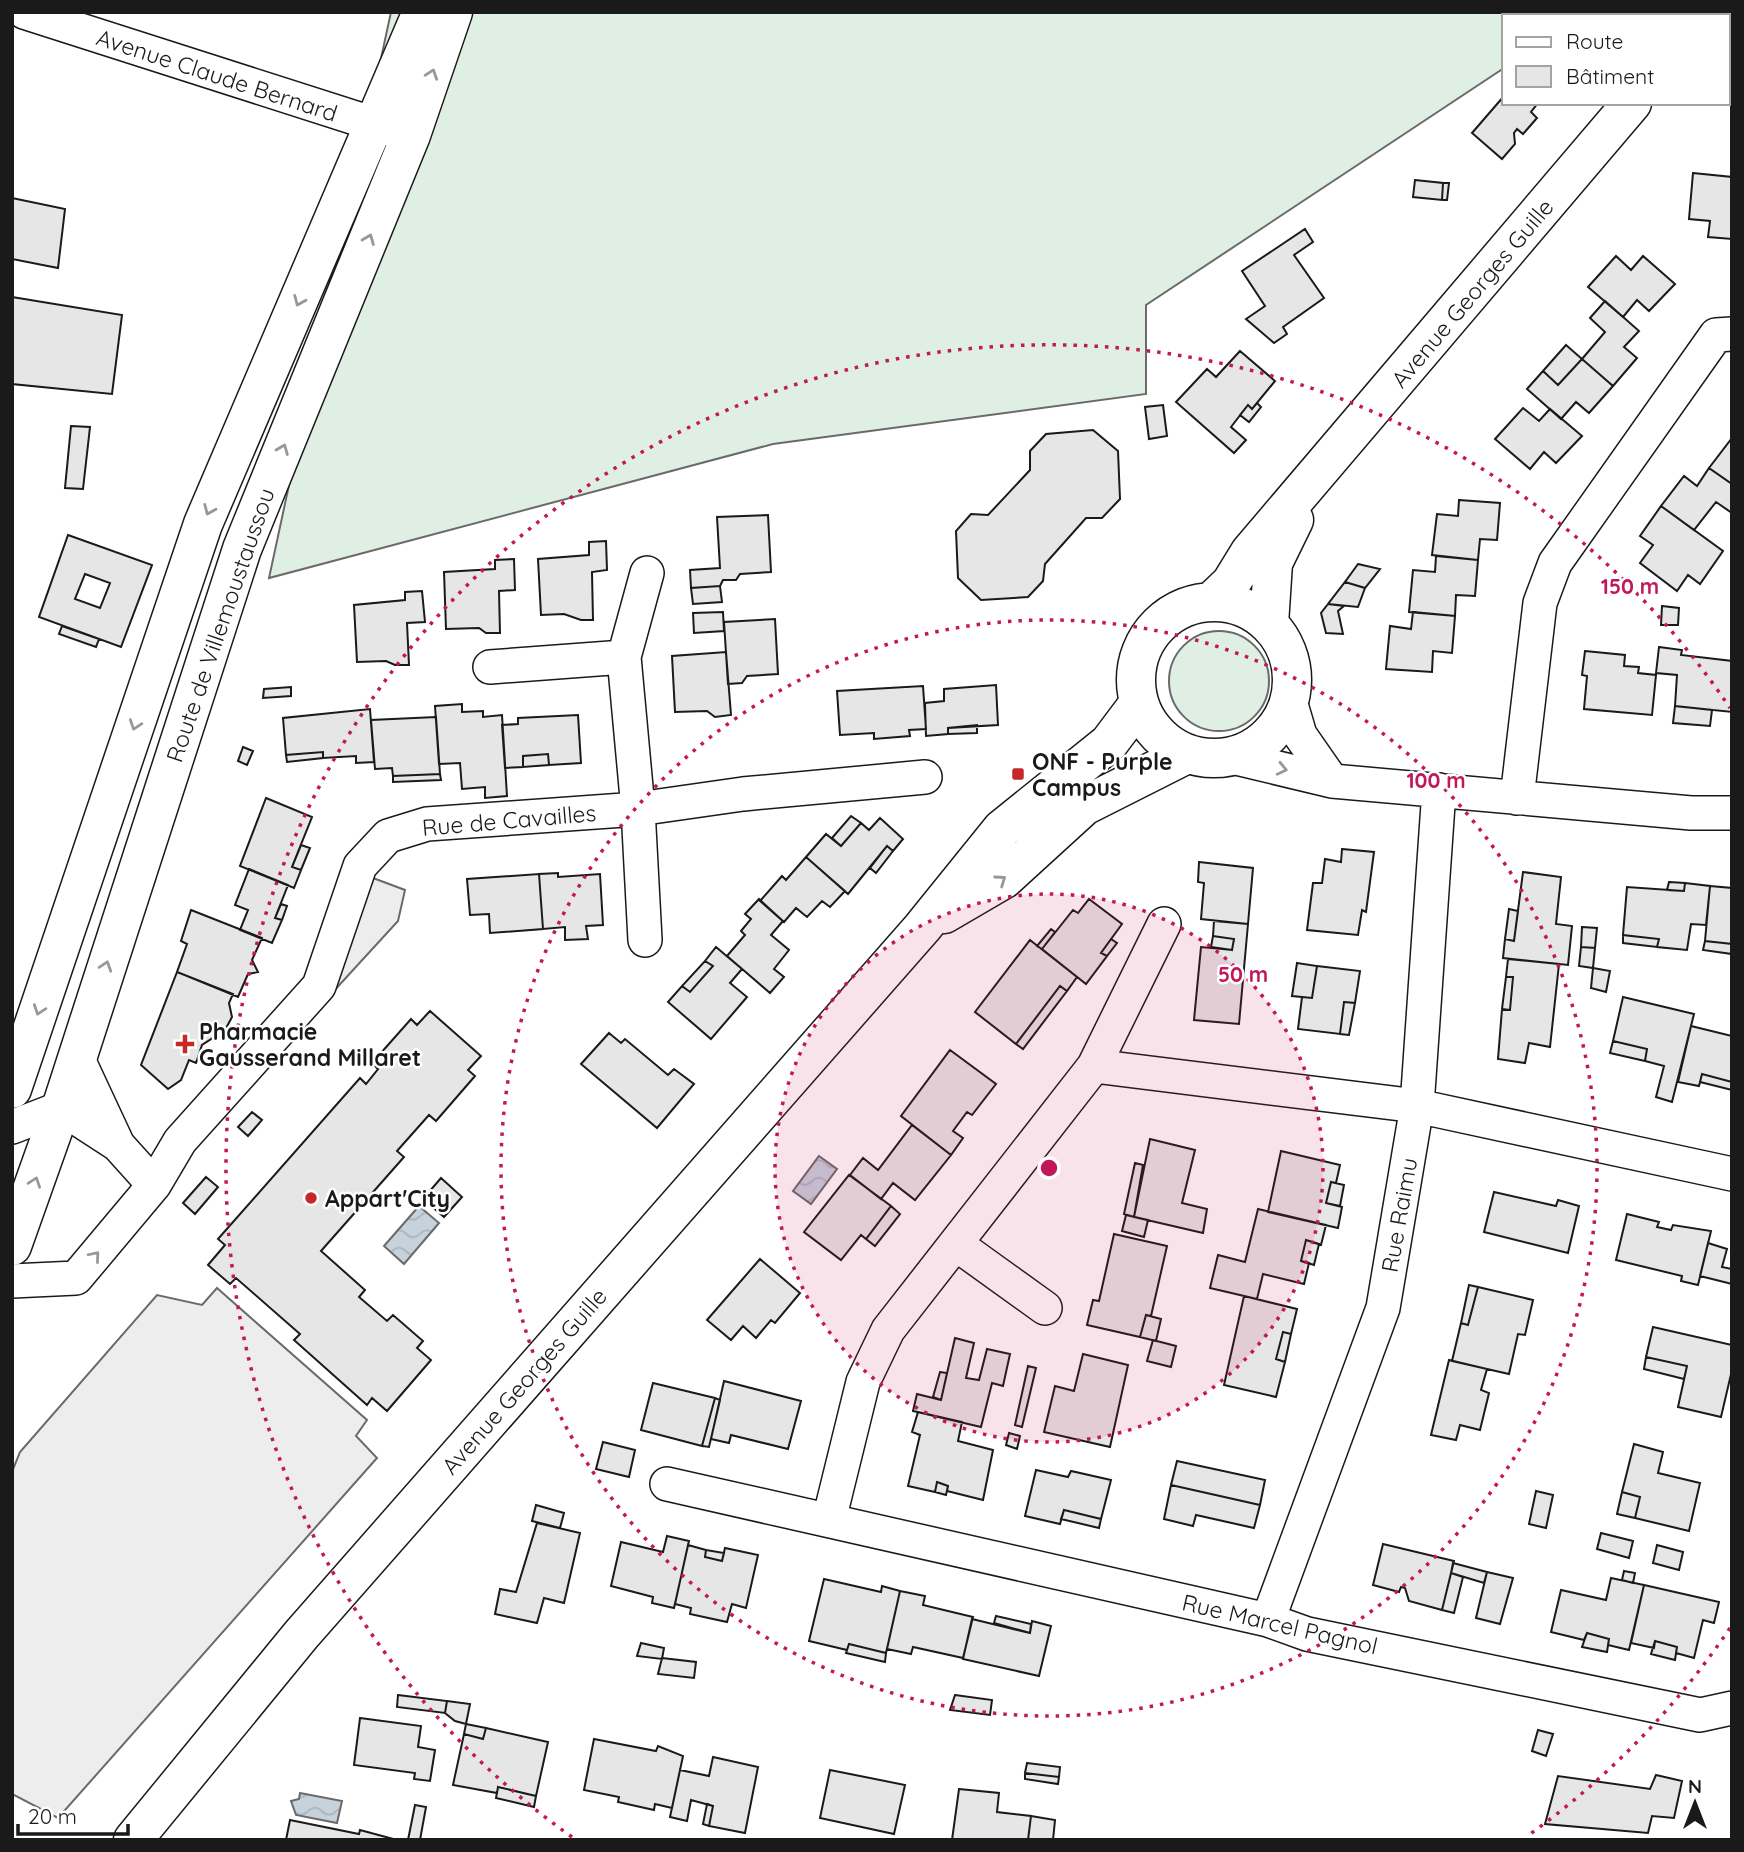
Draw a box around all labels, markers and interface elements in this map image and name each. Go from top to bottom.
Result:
legend [1502,14,1730,105]
street label: Avenue Claude Bernard [93,22,341,128]
text: Route [1566,28,1623,54]
text: Bâtiment [1566,63,1654,89]
one-way arrow [424,68,438,80]
street label: Avenue Georges Guille [1385,193,1559,393]
one-way arrow [360,233,374,245]
one-way arrow [293,294,307,306]
one-way arrow [274,444,288,456]
street label: Route de Villemoustaussou [159,484,281,766]
one-way arrow [203,503,217,515]
text: 150 m [1601,573,1659,599]
one-way arrow [129,718,143,731]
place label: ONF - Purple Campus [1032,747,1173,802]
one-way arrow [1276,761,1288,775]
marker: ONF - Purple Campus [1010,766,1026,782]
text: 100 m [1406,767,1466,793]
street label: Rue de Cavailles [421,798,597,842]
one-way arrow [993,876,1006,888]
one-way arrow [98,960,113,972]
text: 50 m [1218,961,1268,987]
one-way arrow [33,1004,47,1016]
place label: Pharmacie Gausserand Millaret [199,1017,421,1072]
marker: Pharmacie Gausserand Millaret [177,1036,193,1052]
street label: Rue Raimu [1375,1155,1423,1275]
centre of rings [1037,1156,1061,1180]
one-way arrow [27,1176,41,1188]
place label: Appart'City [325,1184,450,1213]
marker: Appart'City [303,1190,319,1206]
one-way arrow [86,1252,99,1264]
street label: Avenue Georges Guille [435,1282,613,1480]
street label: Rue Marcel Pagnol [1179,1587,1381,1661]
north arrow [1660,1768,1730,1838]
text: N [1688,1774,1702,1798]
scale bar [18,1792,128,1836]
text: 20 m [28,1803,77,1829]

